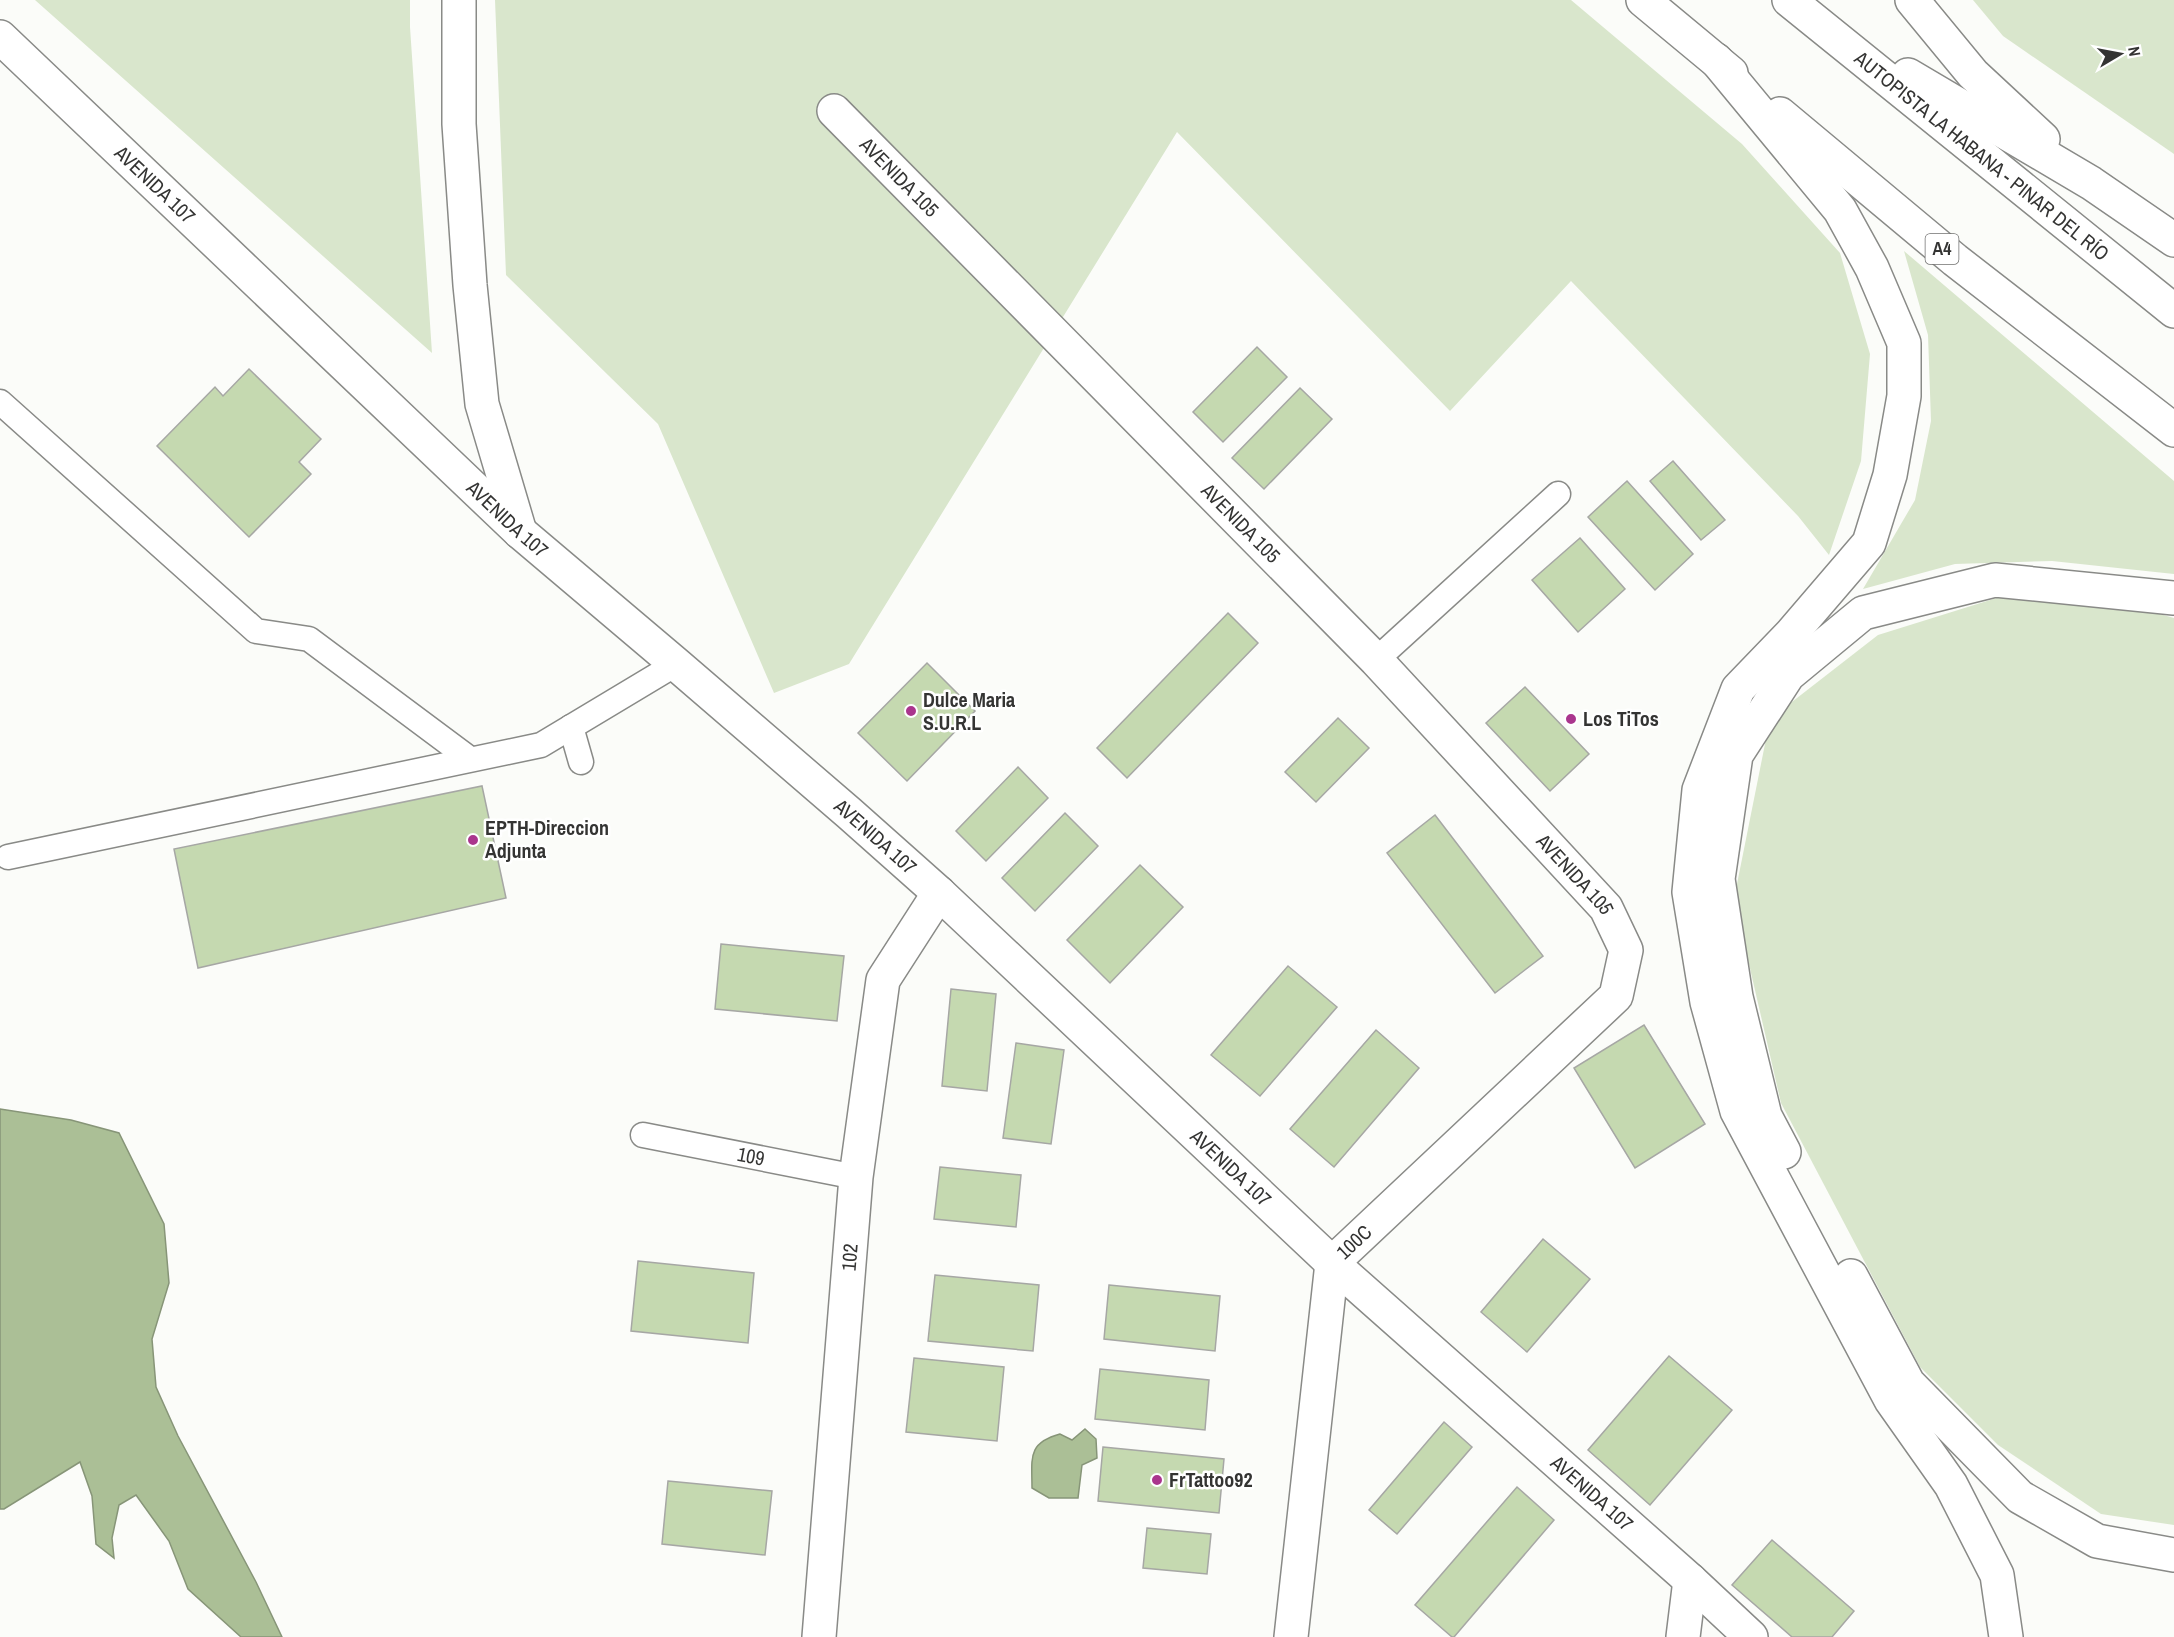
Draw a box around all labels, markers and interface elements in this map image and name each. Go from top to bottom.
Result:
north arrow [2090,24,2150,84]
street label: AUTOPISTA LA HABANA - PINAR DEL RÍO [1849,44,2115,266]
text: N [2123,45,2146,58]
street label: AVENIDA 105 [854,130,945,223]
street label: AVENIDA 107 [108,139,202,229]
road number: A4 [1926,234,1958,264]
street label: AVENIDA 107 [460,474,554,563]
street label: AVENIDA 105 [1195,476,1287,568]
place label: Dulce Maria S.U.R.L [923,686,1015,736]
marker: Dulce Maria S.U.R.L [904,704,918,718]
place label: Los TiTos [1583,705,1659,732]
marker: Los TiTos [1564,712,1578,726]
street label: AVENIDA 107 [828,792,923,880]
place label: EPTH-Direccion Adjunta [485,814,609,864]
street label: AVENIDA 105 [1530,827,1621,918]
marker: EPTH-Direccion Adjunta [466,833,480,847]
street label: AVENIDA 107 [1184,1122,1278,1212]
street label: 109 [735,1140,767,1172]
street label: 100C [1330,1218,1377,1265]
street label: 102 [834,1242,864,1272]
street label: AVENIDA 107 [1544,1448,1639,1537]
place label: FrTattoo92 [1169,1466,1253,1493]
marker: FrTattoo92 [1150,1473,1164,1487]

